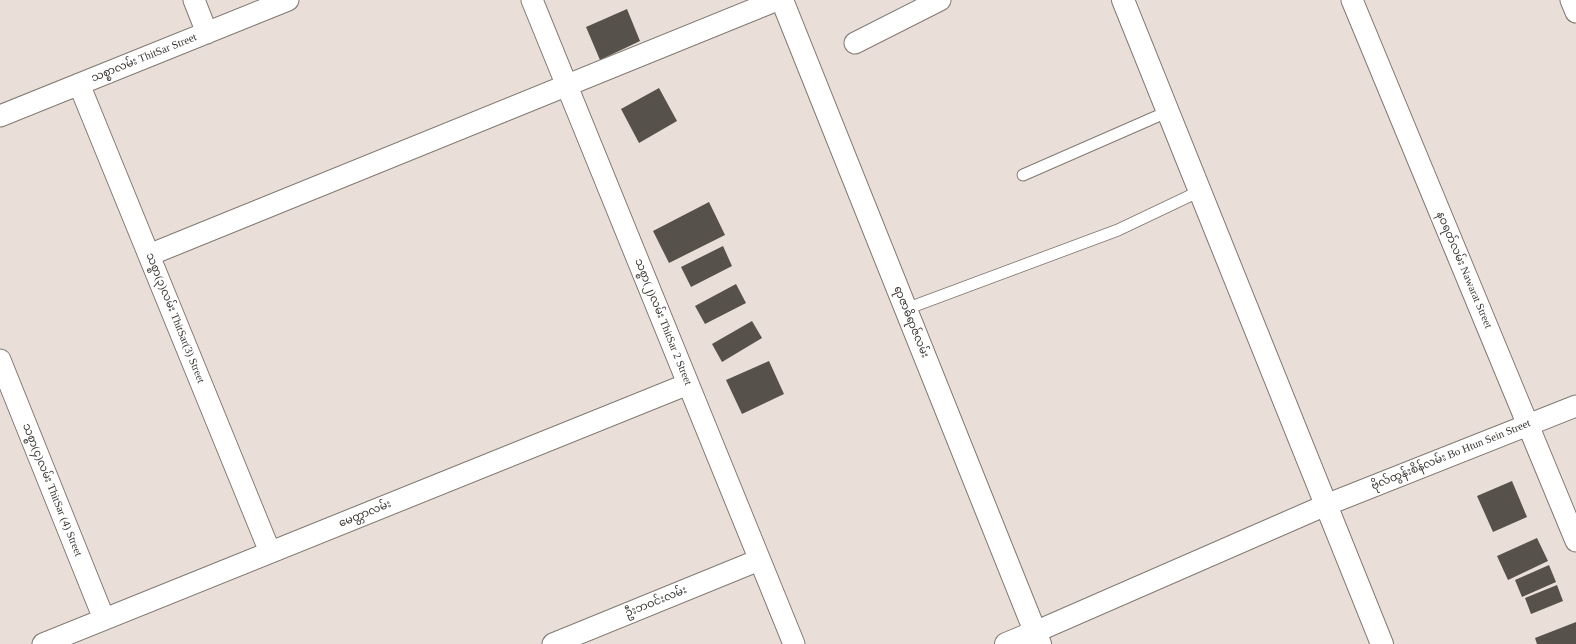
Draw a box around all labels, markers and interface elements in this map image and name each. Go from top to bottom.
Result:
street label: သစ္စာလမ်း ThitSar Street [89,31,199,85]
street label: နဝရတ်လမ်း Nawarat Street [1433,210,1495,330]
street label: သစ္စာ(၃)လမ်း ThitSar(3) Street [143,251,207,385]
street label: သစ္စာ(၂)လမ်း ThitSar 2 Street [631,257,695,387]
street label: ရာဇာဓိရာဇ်လမ်း [891,284,931,360]
street label: ဗိုလ်ထွန်းစိန်လမ်း Bo Htun Sein Street [1369,417,1533,493]
street label: သစ္စာ(၄)လမ်း ThitSar (4) Street [19,422,85,558]
street label: မေတ္တာလမ်း [337,498,393,530]
street label: ဦးဘဝင်းလမ်း [623,584,689,620]

